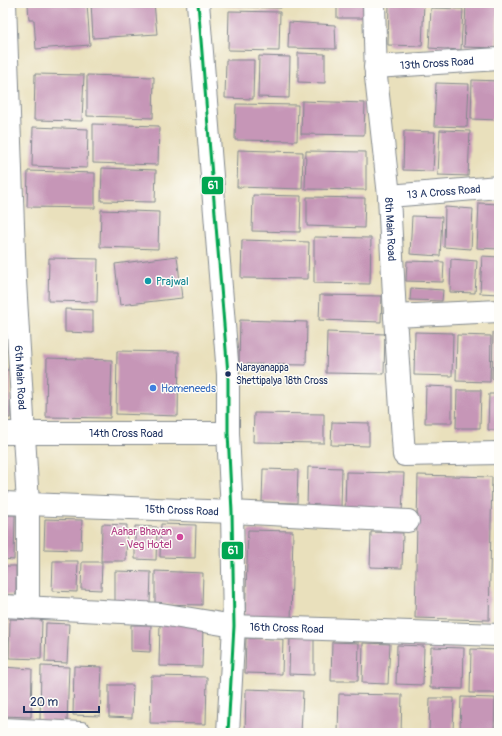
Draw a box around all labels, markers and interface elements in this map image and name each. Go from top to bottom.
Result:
street label: 13th Cross Road [400,54,474,72]
line badge: 61 [201,176,224,195]
text: 61 [208,179,218,192]
street label: 13 A Cross Road [406,182,481,201]
street label: 8th Main Road [383,197,399,261]
place label: Prajwal [156,275,189,288]
marker: Prajwal [143,276,153,286]
street label: 6th Main Road [12,345,29,410]
place label: Narayanappa Shettipalya 18th Cross [236,362,328,387]
marker: Narayanappa Shettipalya 18th Cross [223,369,233,379]
place label: Homeneeds [161,382,216,395]
marker: Homeneeds [148,383,158,393]
street label: 14th Cross Road [89,427,163,440]
street label: 15th Cross Road [145,502,219,518]
place label: Aahar Bhavan - Veg Hotel [111,525,172,551]
marker: Aahar Bhavan - Veg Hotel [175,532,185,542]
line badge: 61 [221,541,244,560]
text: 61 [228,544,238,557]
street label: 16th Cross Road [249,620,324,636]
scale bar [24,688,99,714]
text: 20 m [30,695,59,710]

